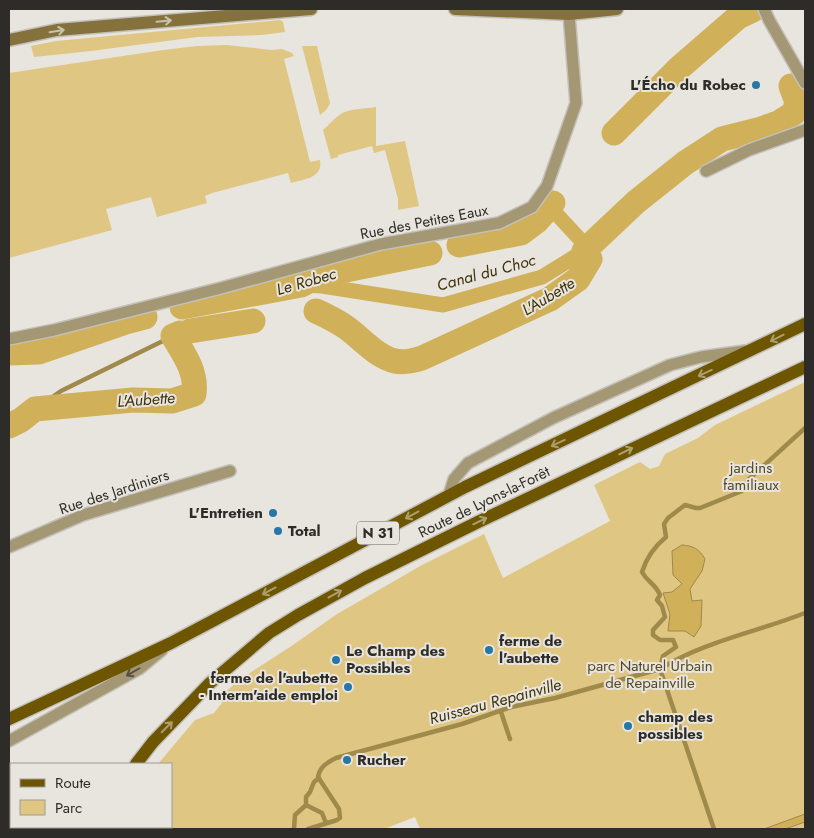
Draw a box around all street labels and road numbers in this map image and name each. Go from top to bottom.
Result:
street label: Rue des Petites Eaux [358,199,491,245]
street label: Route de Lyons-la-Forêt [414,460,554,543]
street label: Rue des Jardiniers [56,464,172,520]
road number: N 31 [357,522,399,544]

